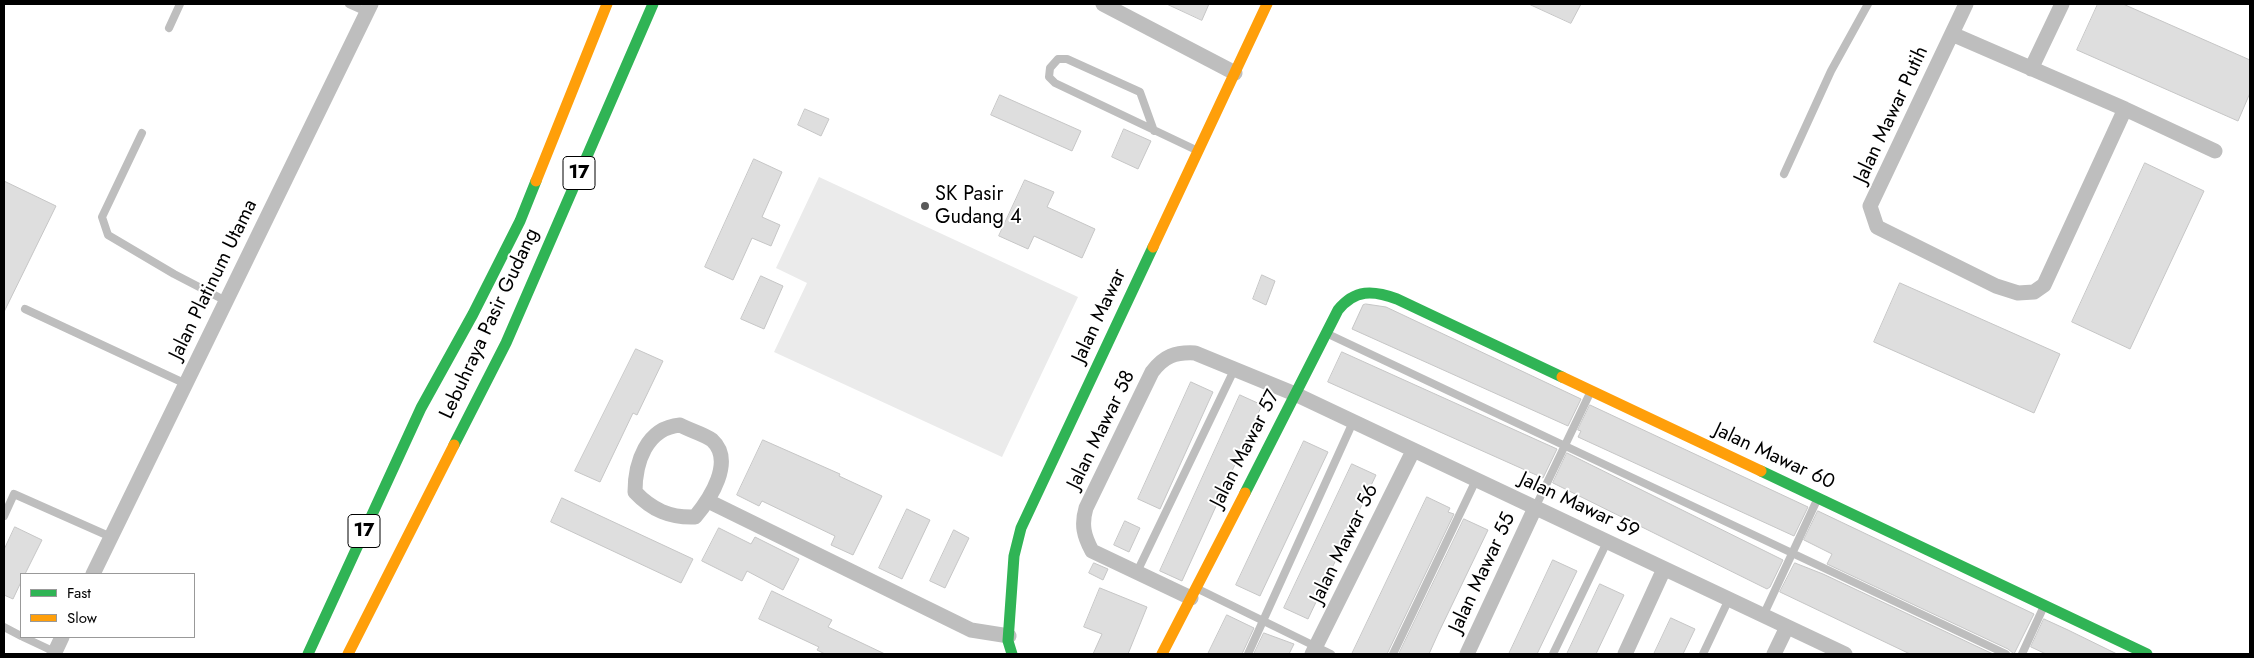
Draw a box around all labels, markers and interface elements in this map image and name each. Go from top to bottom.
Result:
street label: Jalan Mawar Putih [1850,43,1934,187]
road number: 17 [563,156,595,190]
place label: SK Pasir Gudang 4 [935,183,1022,230]
street label: Jalan Platinum Utama [165,196,263,364]
marker: SK Pasir Gudang 4 [919,200,931,212]
street label: Lebuhraya Pasir Gudang [435,225,545,423]
street label: Jalan Mawar [1068,265,1132,367]
street label: Jalan Mawar 58 [1063,367,1141,493]
street label: Jalan Mawar 57 [1206,386,1286,512]
street label: Jalan Mawar 60 [1710,419,1838,495]
street label: Jalan Mawar 59 [1515,468,1643,544]
street label: Jalan Mawar 56 [1306,480,1384,608]
street label: Jalan Mawar 55 [1445,509,1521,637]
road number: 17 [348,514,380,548]
legend [20,573,195,638]
text: Fast [67,582,91,604]
text: Slow [67,607,97,629]

